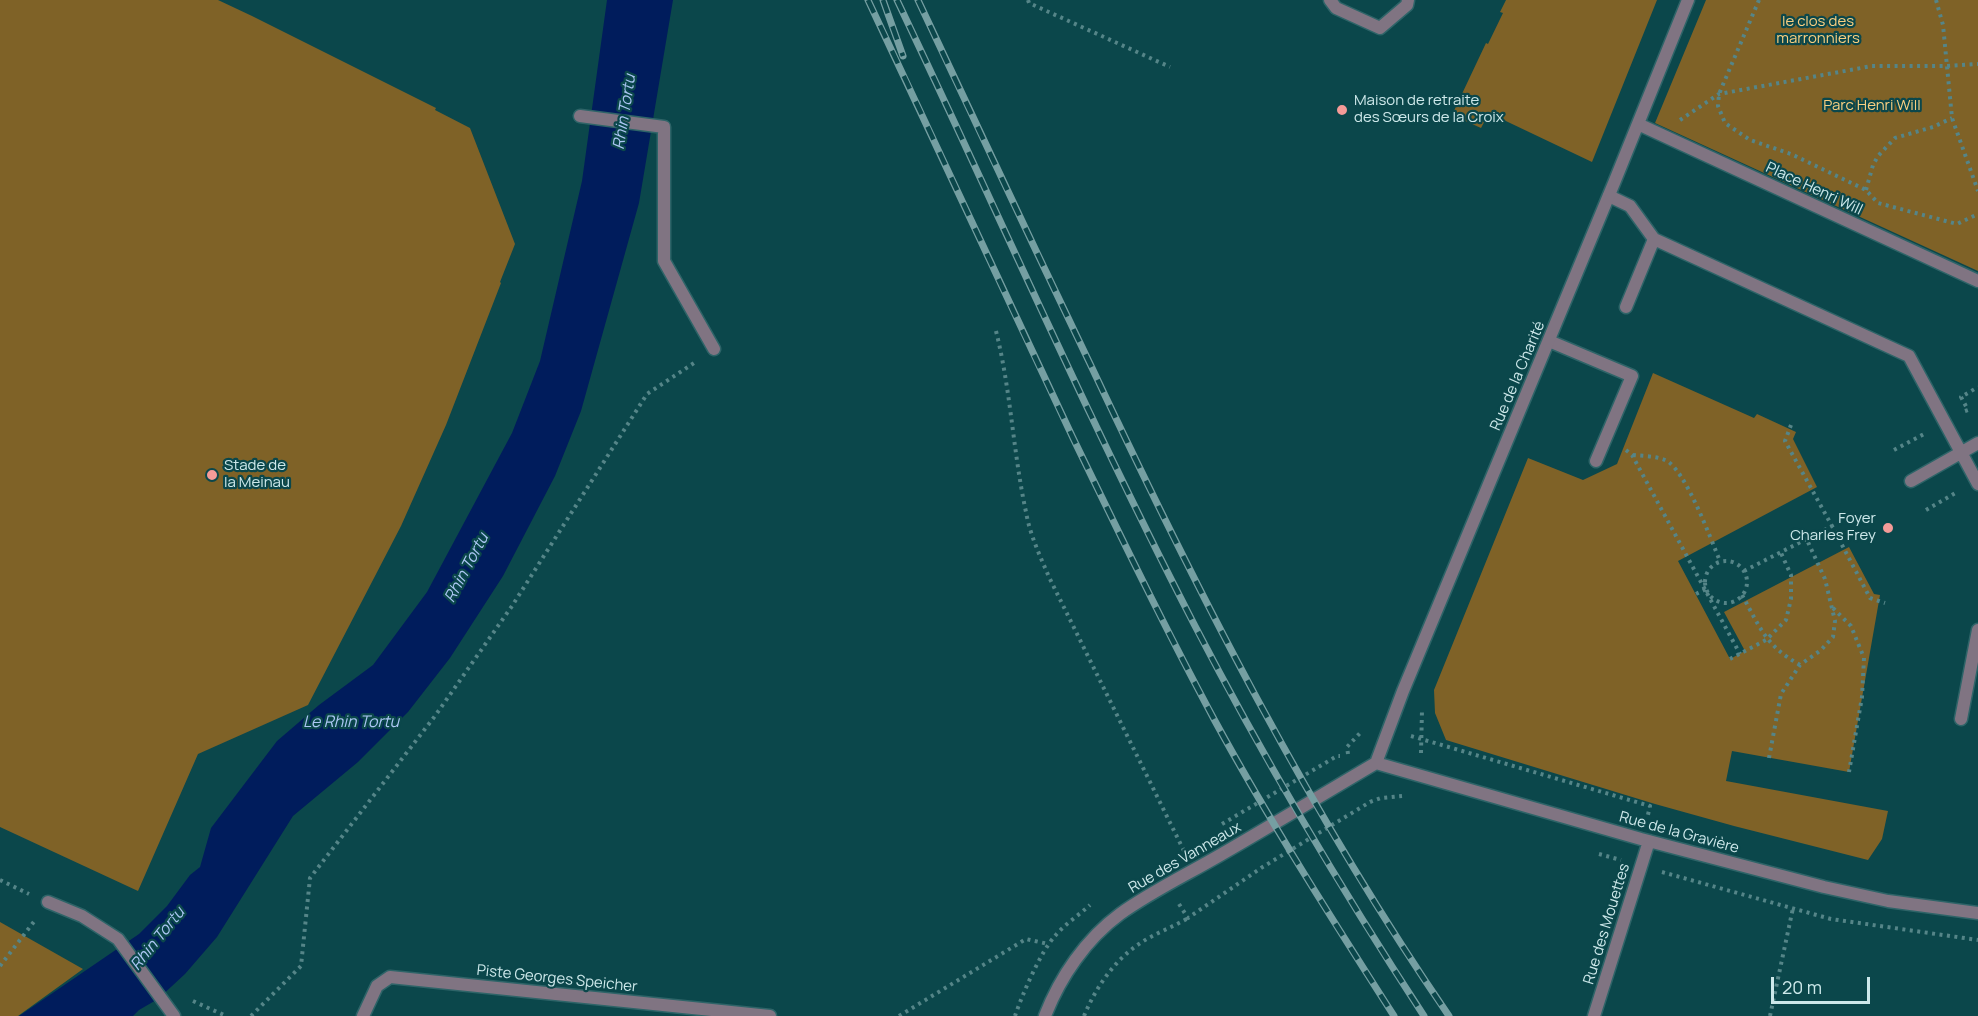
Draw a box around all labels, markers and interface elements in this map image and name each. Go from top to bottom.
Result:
park label: le clos des marronniers [1776,13,1860,48]
water label: Rhin Tortu [610,73,640,151]
place label: Maison de retraite des Sœurs de la Croix [1354,92,1504,127]
park label: Parc Henri Will [1823,97,1921,115]
marker: Maison de retraite des Sœurs de la Croix [1335,103,1349,117]
street label: Place Henri Will [1763,159,1865,219]
street label: Rue de la Charité [1487,319,1549,433]
place label: Stade de la Meinau [224,457,290,492]
marker: Stade de la Meinau [205,468,219,482]
place label: Foyer Charles Frey [1790,510,1876,545]
marker: Foyer Charles Frey [1881,521,1895,535]
water label: Rhin Tortu [441,530,493,606]
water label: Le Rhin Tortu [303,713,399,733]
street label: Rue de la Gravière [1617,808,1741,858]
street label: Rue des Vanneaux [1126,818,1244,898]
street label: Rue des Mouettes [1580,861,1634,987]
water label: Rhin Tortu [127,904,189,974]
street label: Piste Georges Speicher [476,962,638,996]
scale bar [1774,965,1873,1003]
text: 20 m [1782,975,1822,999]

